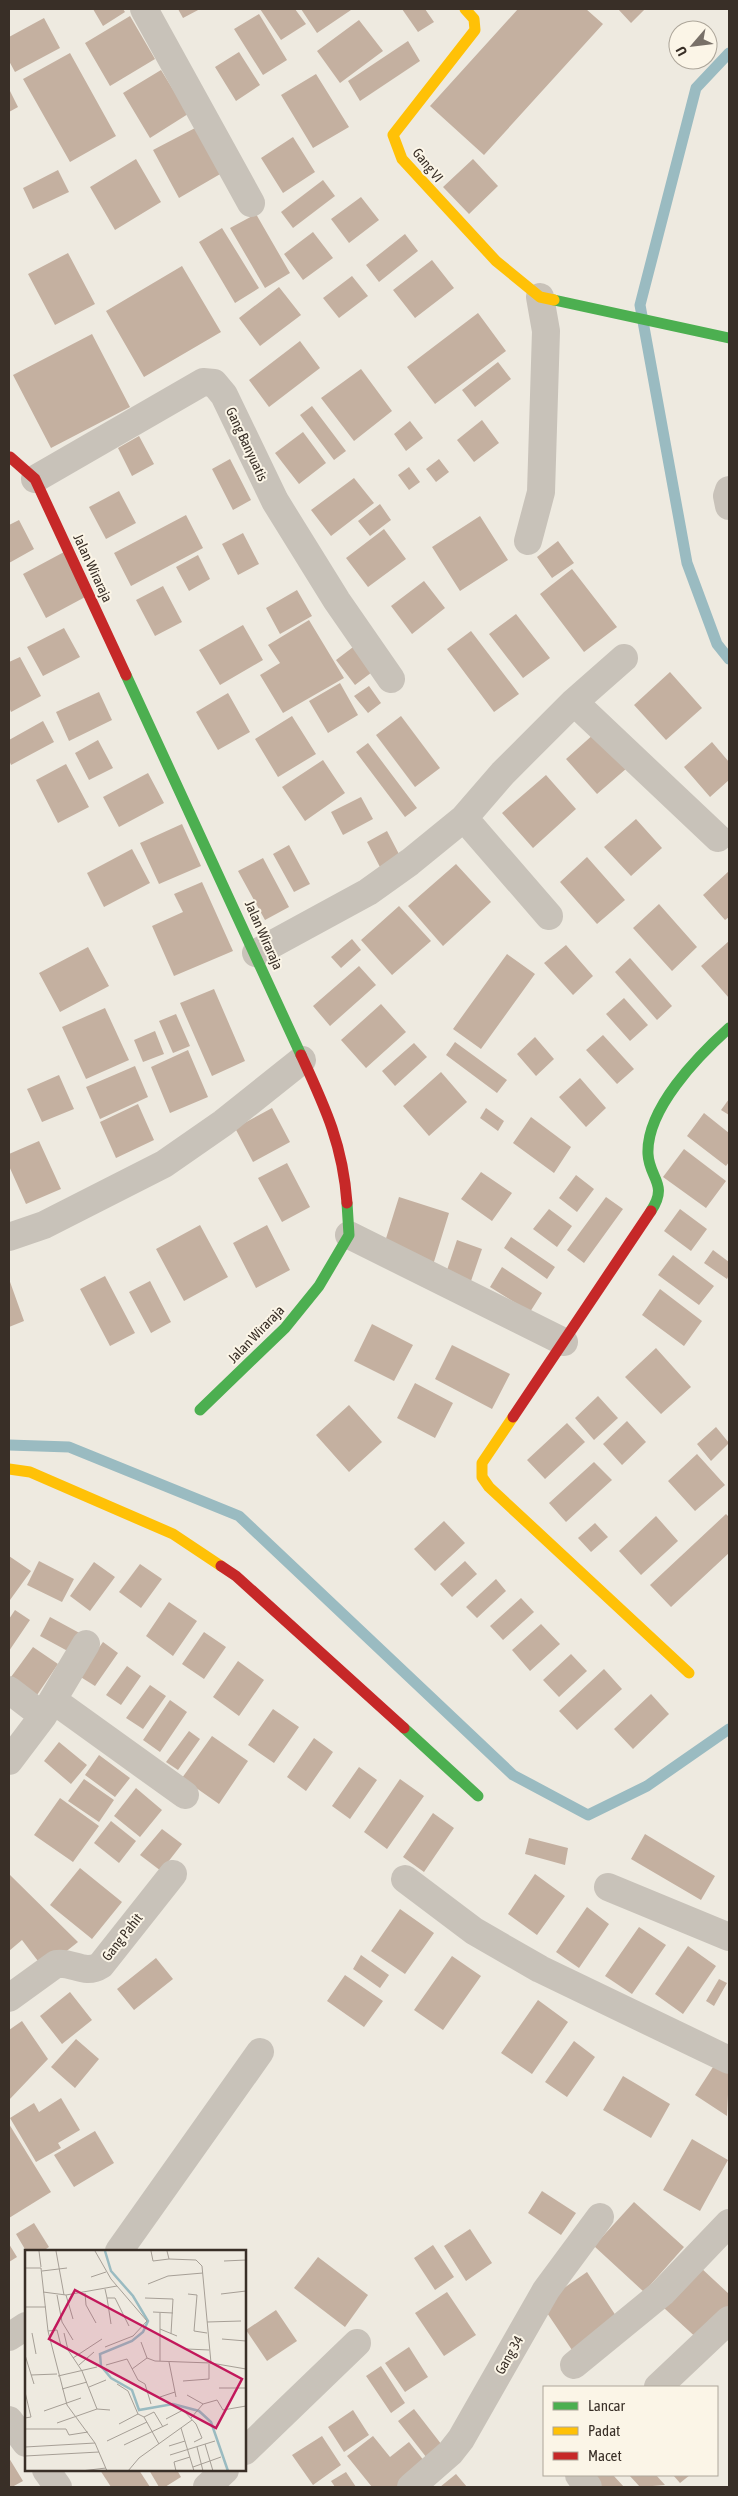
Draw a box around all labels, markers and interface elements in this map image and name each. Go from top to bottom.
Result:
north arrow [668,20,718,70]
text: U [673,44,691,59]
street label: Gang VI [409,145,447,185]
street label: Gang Banyuatis [223,404,271,484]
street label: Jalan Wiraraja [70,531,116,605]
street label: Jalan Wiraraja [242,898,286,972]
street label: Jalan Wiraraja [225,1302,287,1366]
street label: Gang Pahit [99,1910,145,1964]
inset map [25,2250,246,2471]
street label: Gang 34 [492,2333,527,2377]
legend [543,2386,718,2476]
text: Lancar [588,2397,626,2414]
text: Padat [588,2422,620,2439]
text: Macet [588,2447,622,2464]

